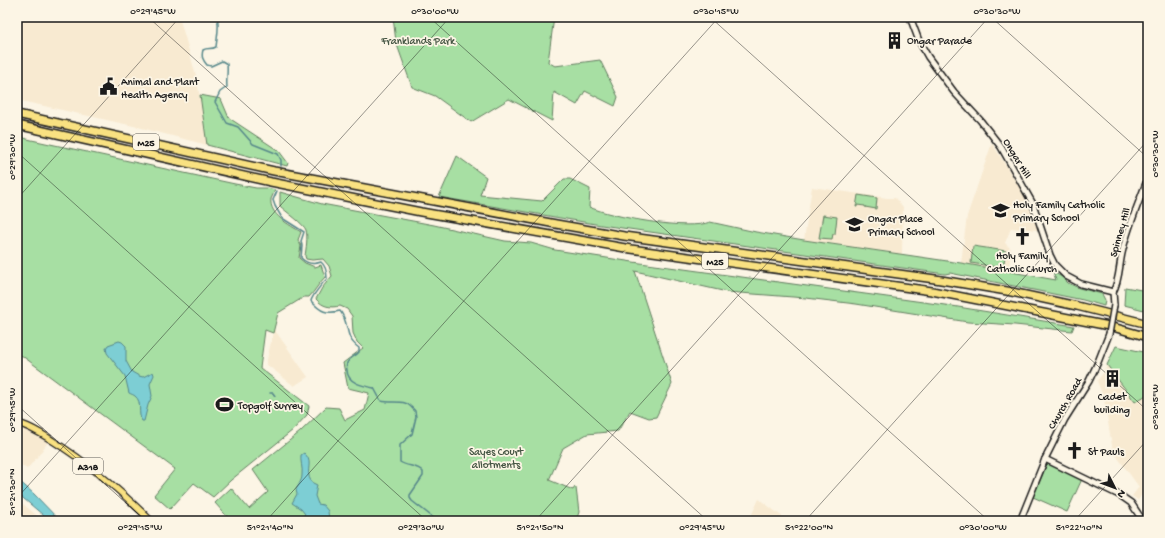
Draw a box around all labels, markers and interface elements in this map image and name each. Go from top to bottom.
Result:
text: 0°29'45"W [130,6,176,18]
text: 0°30'00"W [411,6,459,18]
text: 0°30'15"W [693,6,739,18]
text: 0°30'30"W [973,6,1021,18]
building icon: Ongar Parade [884,30,904,50]
park label: Franklands Park [380,36,456,48]
place label: Ongar Parade [907,36,972,48]
public building icon: Animal and Plant Health Agency [98,77,118,97]
place label: Animal and Plant Health Agency [121,77,200,102]
text: 0°30'30"W [1150,130,1162,178]
text: 0°29'30"W [7,133,19,180]
road number: M25 [133,134,159,150]
street label: Ongar Hill [1000,137,1033,182]
school or university icon: Holy Family Catholic Primary School [990,200,1010,220]
place label: Holy Family Catholic Primary School [1012,200,1106,225]
street label: Spinney Hill [1108,206,1134,259]
school or university icon: Ongar Place Primary School [845,214,865,234]
place label: Ongar Place Primary School [867,214,935,239]
church icon: Holy Family Catholic Church [1012,227,1032,247]
place label: Holy Family Catholic Church [987,251,1057,276]
road number: M25 [702,253,728,269]
building icon: Cadet building [1102,368,1122,388]
street label: Church Road [1046,375,1086,432]
text: 0°30'15"W [1150,384,1162,430]
text: 0°29'15"W [7,387,19,432]
place label: Cadet building [1094,392,1130,417]
sports icon: Topgolf Surrey [215,395,235,415]
place label: Topgolf Surrey [237,400,303,413]
church icon: St Pauls [1065,441,1085,461]
park label: Sayes Court allotments [469,447,525,472]
place label: St Pauls [1088,447,1125,459]
road number: A318 [73,458,103,474]
text: 51°21'30"N [7,468,19,515]
north arrow [1095,468,1135,508]
text: N [1114,487,1128,500]
text: 0°29'15"W [118,522,163,534]
text: 51°21'40"N [247,522,294,534]
text: 0°29'30"W [398,522,445,534]
text: 51°21'50"N [517,522,564,534]
text: 0°29'45"W [679,522,725,534]
text: 51°22'00"N [785,522,834,534]
text: 0°30'00"W [959,522,1007,534]
text: 51°22'10"N [1056,522,1103,534]

